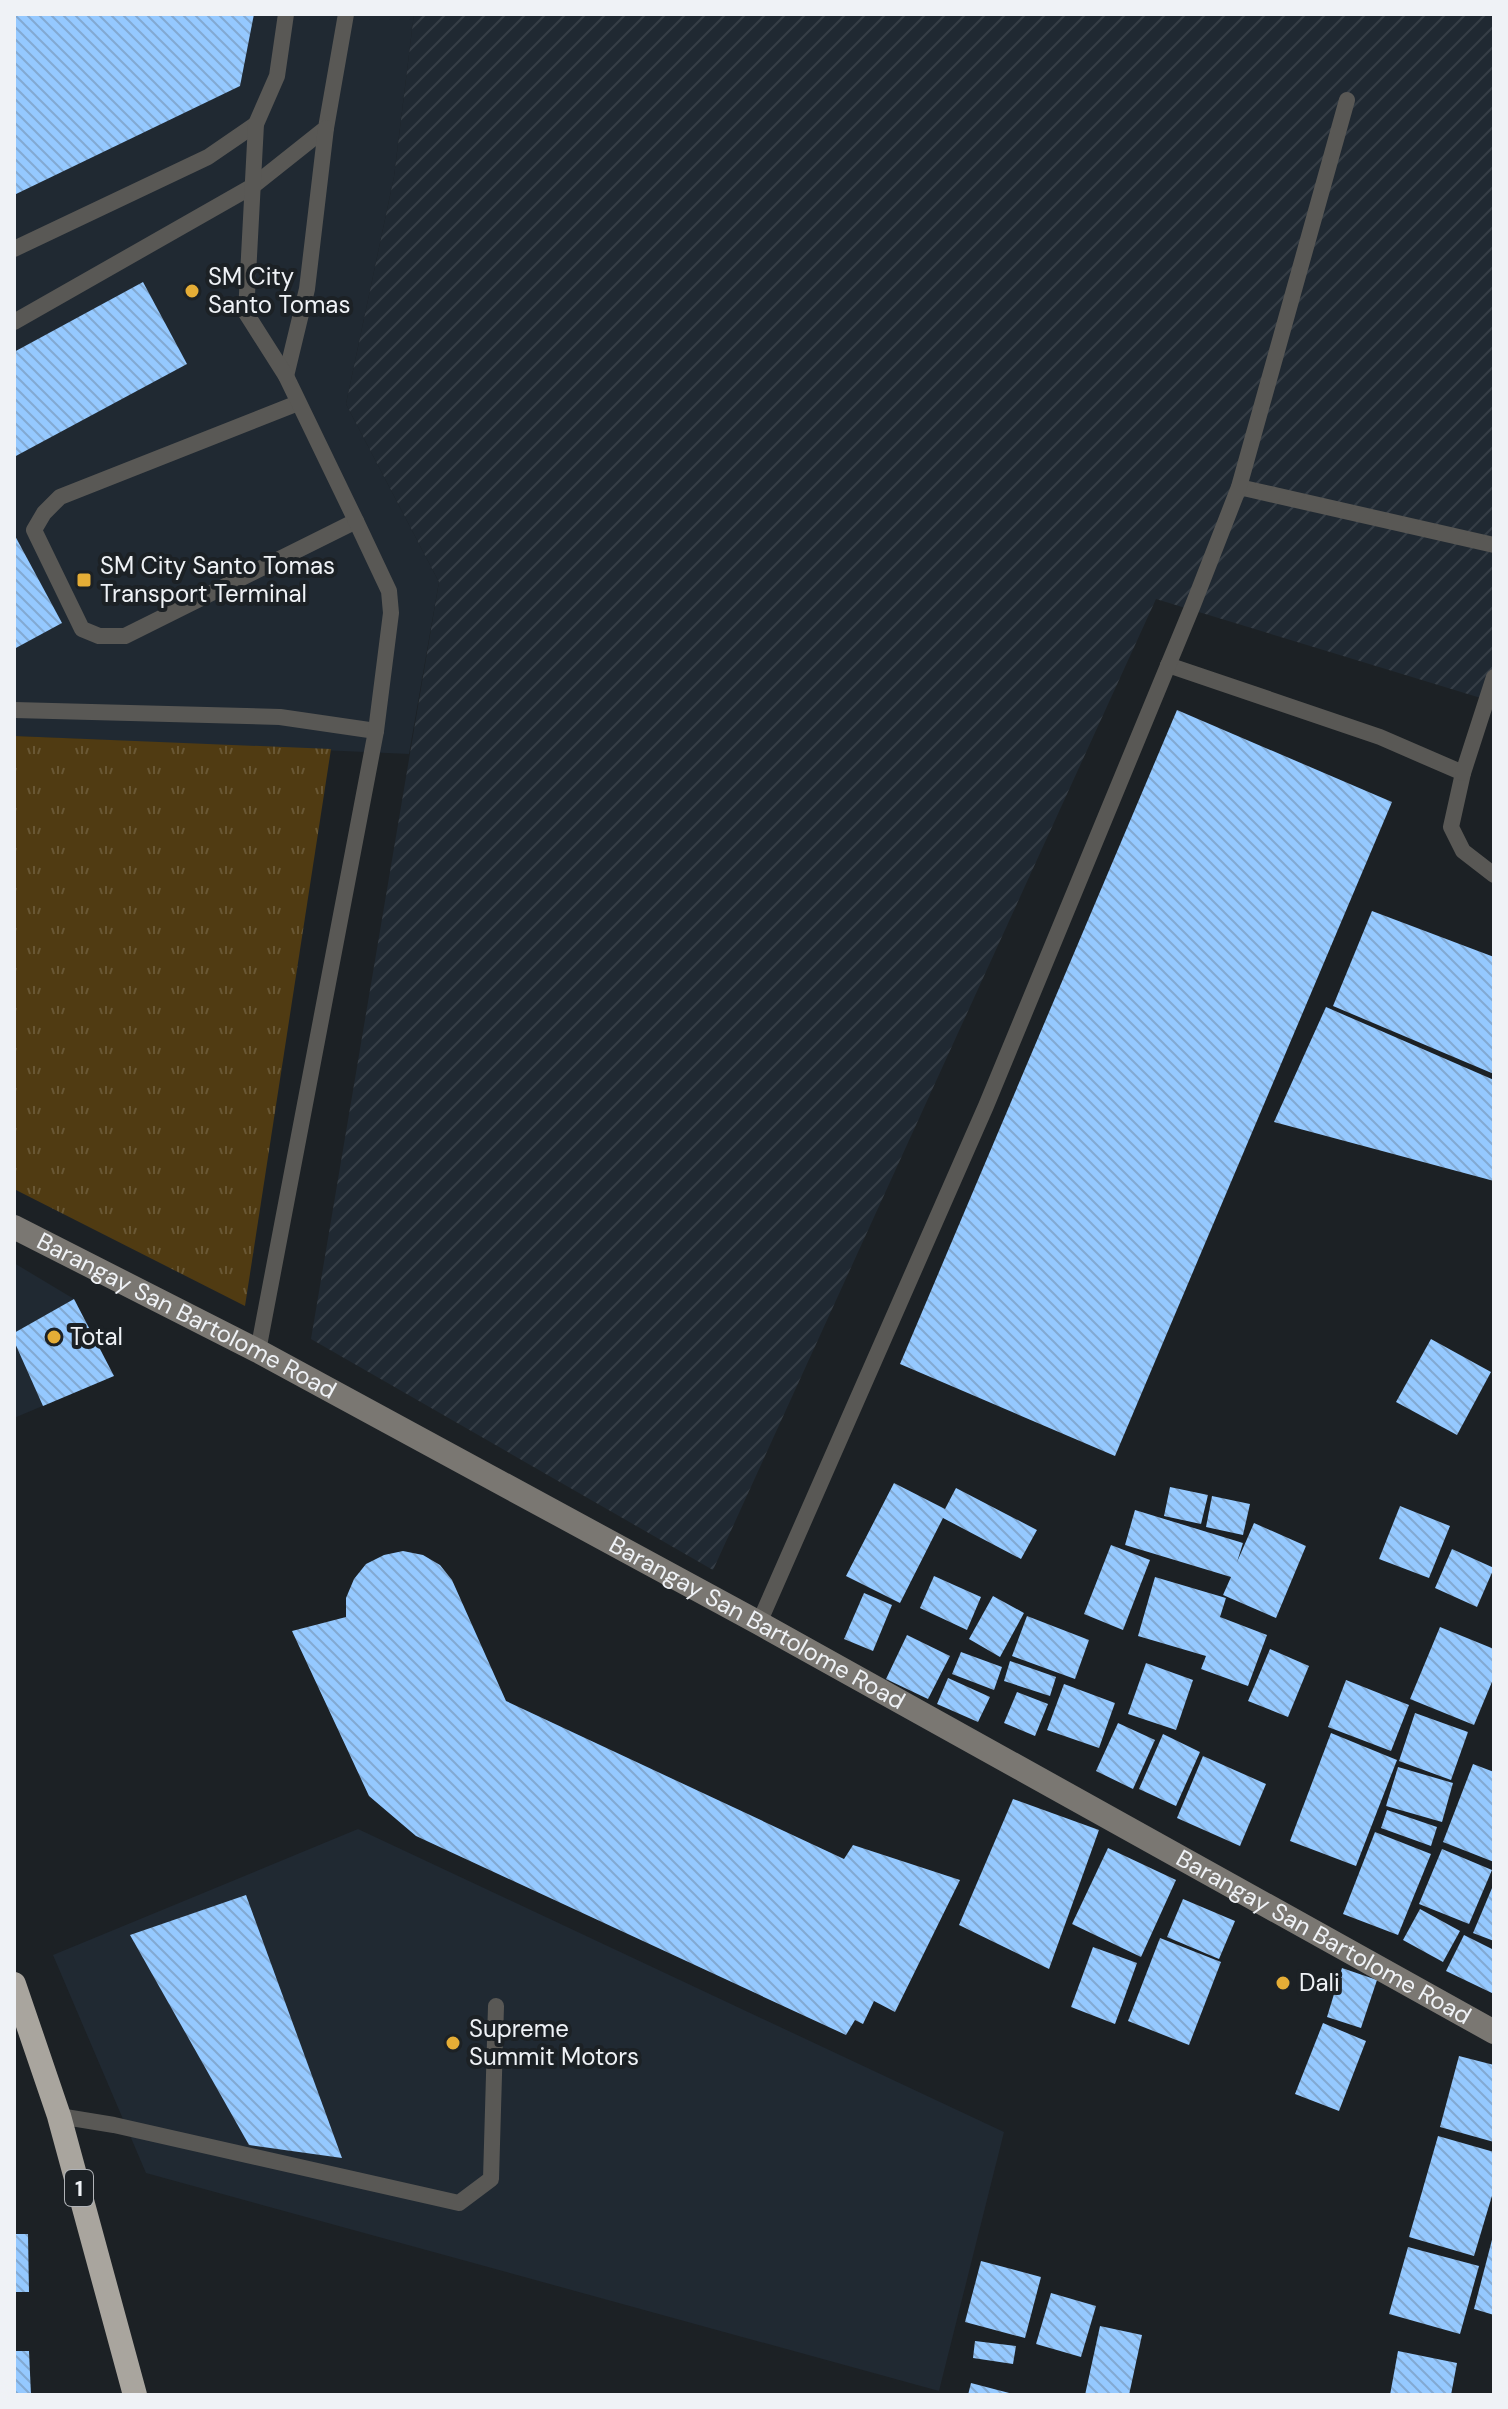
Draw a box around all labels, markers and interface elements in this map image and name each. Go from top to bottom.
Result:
place label: SM City Santo Tomas [208,261,350,320]
marker: SM City Santo Tomas [183,282,201,300]
place label: SM City Santo Tomas Transport Terminal [100,550,335,609]
marker: SM City Santo Tomas Transport Terminal [75,571,93,589]
street label: Barangay San Bartolome Road [32,1225,342,1406]
place label: Total [70,1321,123,1352]
marker: Total [45,1328,63,1346]
street label: Barangay San Bartolome Road [604,1529,911,1716]
street label: Barangay San Bartolome Road [1171,1842,1477,2031]
place label: Dali [1299,1967,1340,1998]
marker: Dali [1274,1974,1292,1992]
place label: Supreme Summit Motors [469,2013,639,2072]
marker: Supreme Summit Motors [444,2034,462,2052]
road number: 1 [65,2170,93,2206]

